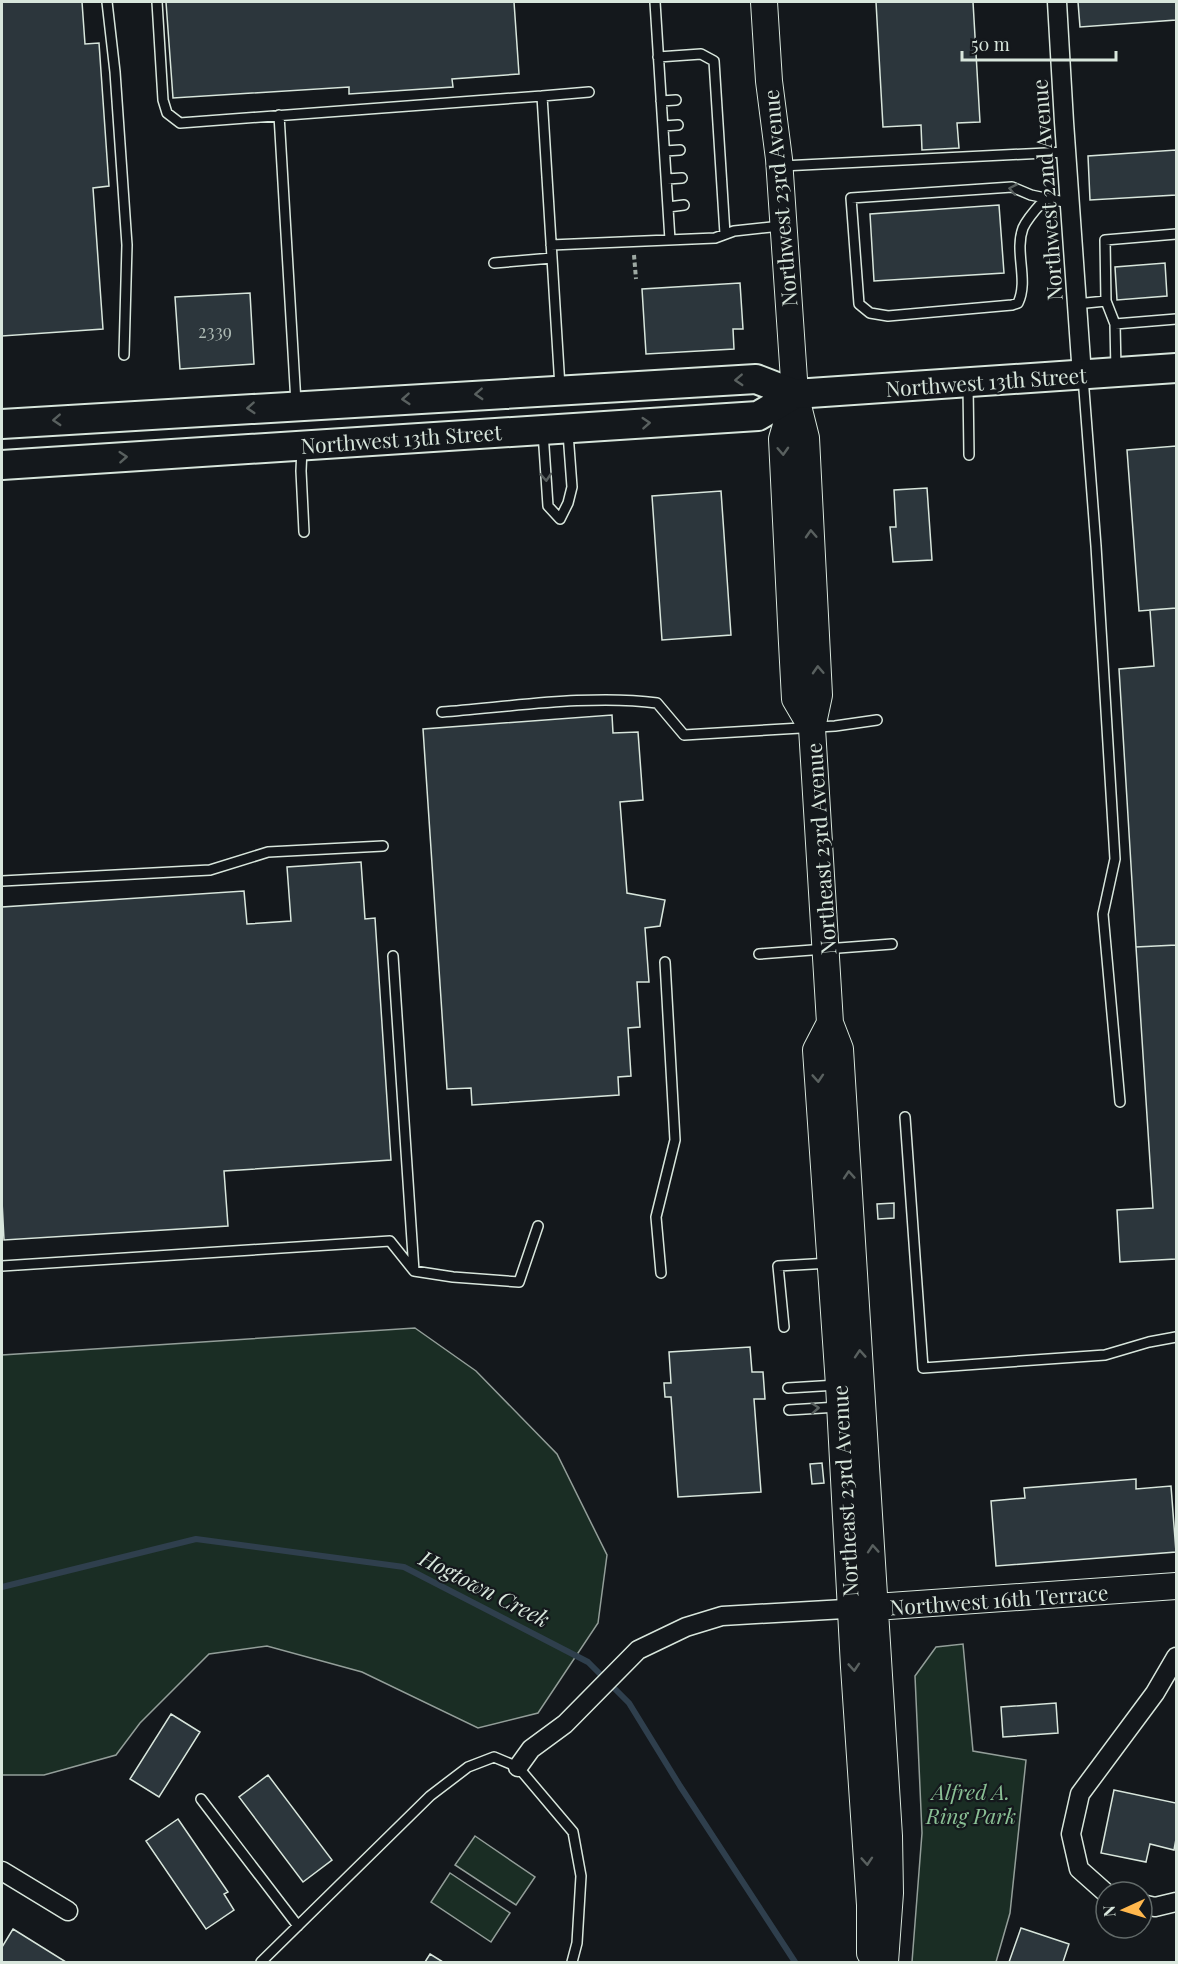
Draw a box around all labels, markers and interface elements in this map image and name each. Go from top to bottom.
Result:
scale bar [962,24,1116,62]
text: 50 m [971,32,1010,56]
street label: Northwest 22nd Avenue [1024,78,1068,302]
street label: Northwest 23rd Avenue [756,88,802,308]
one-way arrow [1008,183,1018,196]
house number: 2339 [198,319,232,343]
street label: Northwest 13th Street [885,360,1088,402]
one-way arrow [735,373,744,386]
one-way arrow [474,388,483,401]
one-way arrow [401,392,410,405]
one-way arrow [247,402,256,415]
one-way arrow [52,414,61,427]
street label: Northwest 13th Street [300,417,503,459]
one-way arrow [641,417,650,430]
one-way arrow [776,446,789,455]
one-way arrow [118,450,127,463]
one-way arrow [539,472,552,481]
one-way arrow [805,530,818,539]
one-way arrow [811,666,824,675]
street label: Northeast 23rd Avenue [799,742,841,956]
one-way arrow [811,1073,824,1083]
one-way arrow [842,1171,855,1180]
one-way arrow [854,1350,867,1359]
street label: Northeast 23rd Avenue [824,1384,864,1598]
one-way arrow [810,1402,819,1415]
water label: Hogtown Creek [414,1542,555,1634]
one-way arrow [866,1544,879,1553]
street label: Northwest 16th Terrace [889,1577,1109,1621]
one-way arrow [847,1662,860,1671]
park label: Alfred A. Ring Park [925,1777,1016,1829]
one-way arrow [860,1857,873,1866]
north arrow [1094,1880,1154,1940]
text: N [1098,1904,1119,1918]

